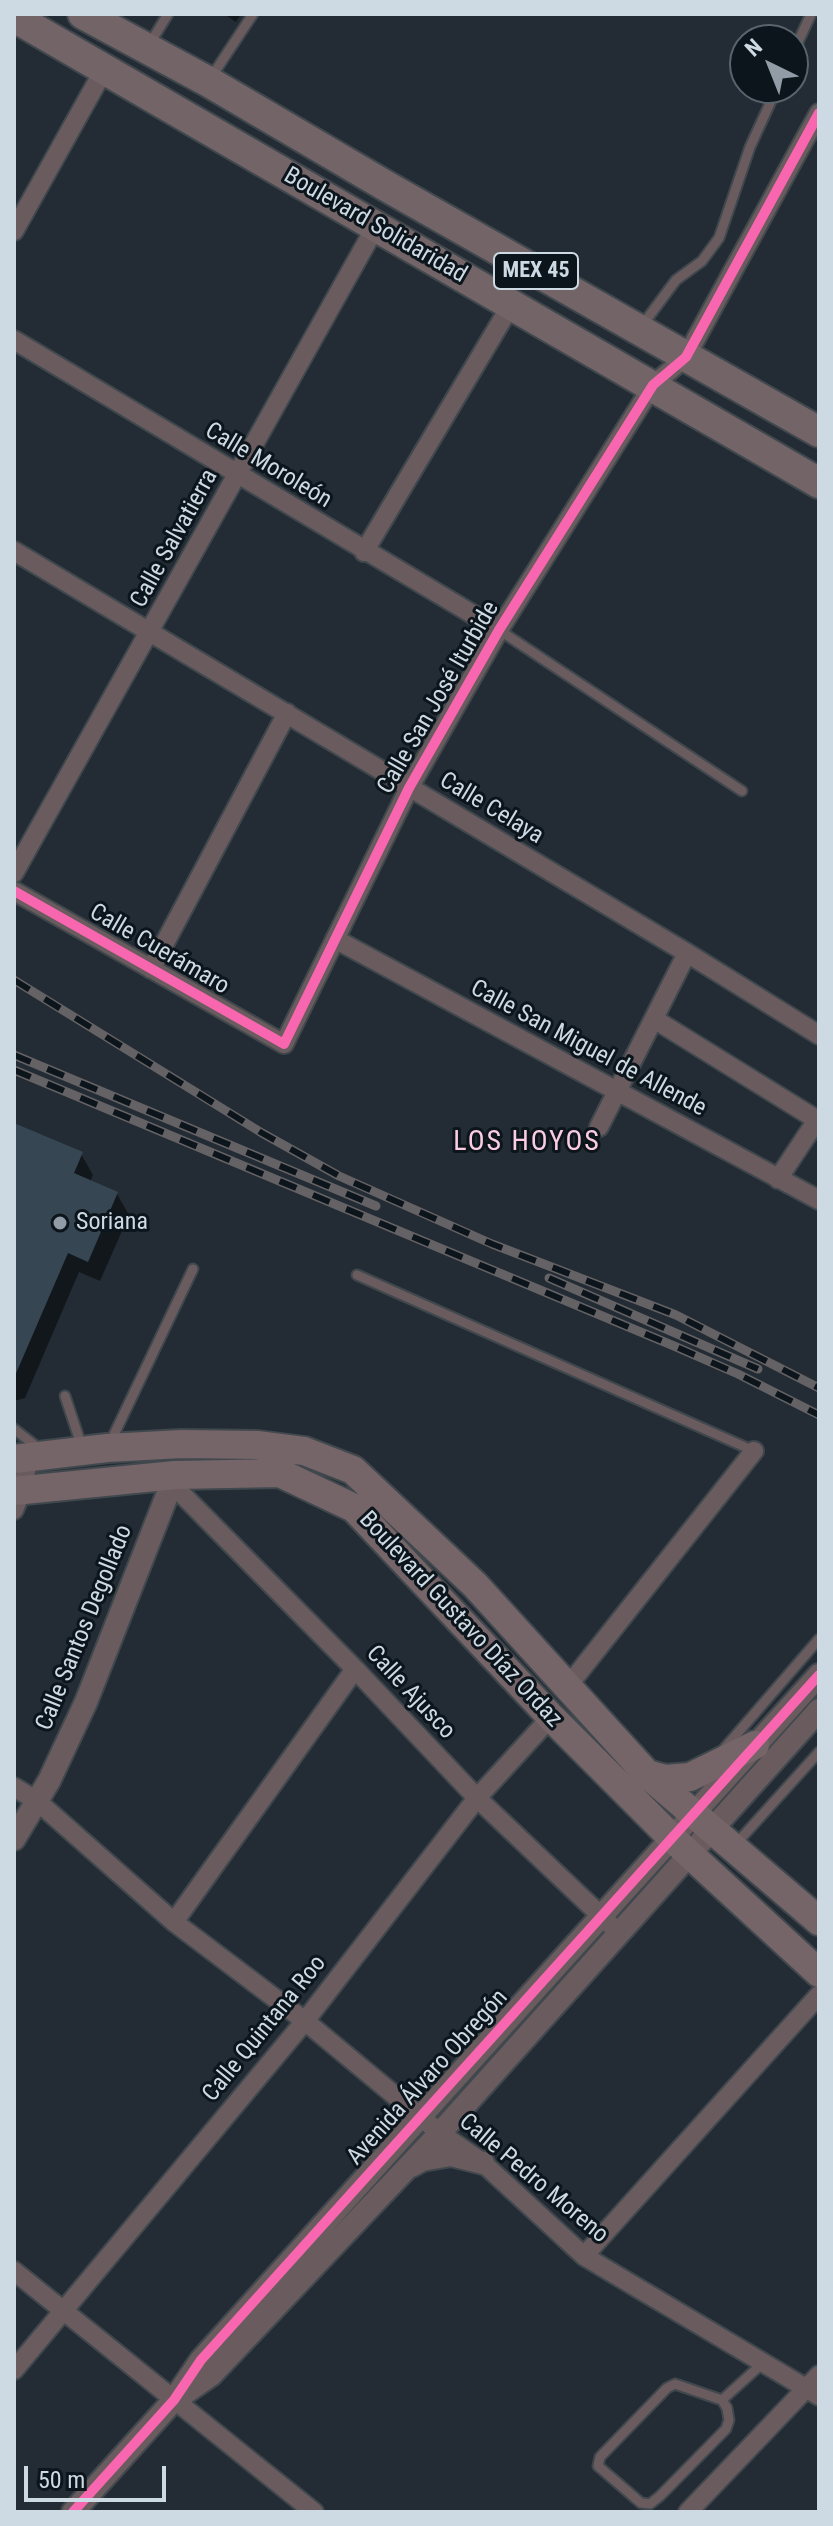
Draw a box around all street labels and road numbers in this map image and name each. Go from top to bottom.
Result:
street label: Boulevard Solidaridad [278,162,472,290]
road number: MEX 45 [494,253,578,289]
street label: Calle Moroleón [199,417,337,515]
street label: Calle Salvatierra [125,465,225,613]
street label: Calle San José Iturbide [372,596,506,800]
street label: Calle Celaya [434,767,548,851]
street label: Calle Cuerámaro [84,898,234,1002]
street label: Calle San Miguel de Allende [465,975,711,1123]
street label: Boulevard Gustavo Díaz Ordaz [352,1506,568,1734]
street label: Calle Santos Degollado [31,1521,139,1735]
street label: Calle Ajusco [359,1640,461,1746]
street label: Calle Quintana Roo [197,1950,333,2108]
street label: Avenida Álvaro Obregón [342,1984,514,2172]
street label: Calle Pedro Moreno [453,2108,613,2250]

